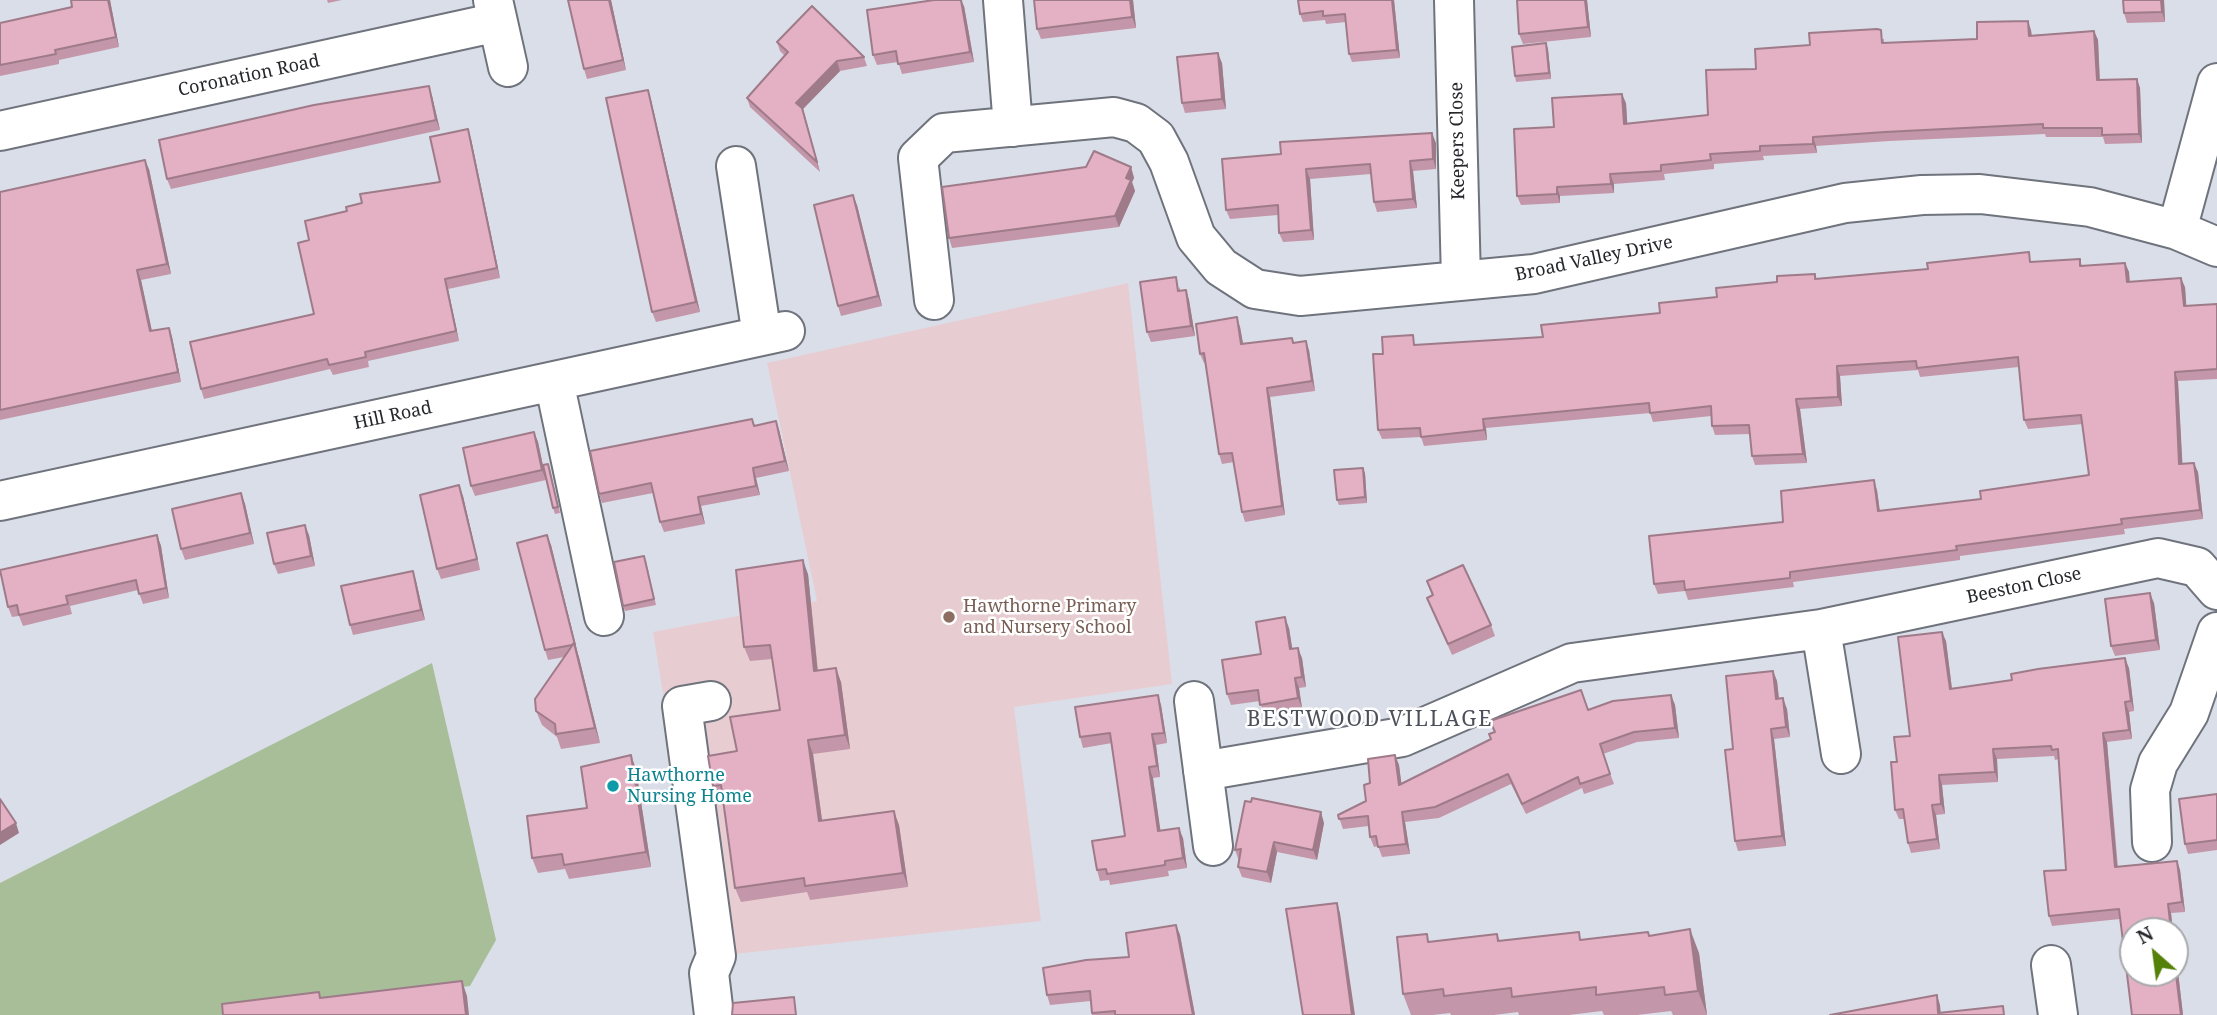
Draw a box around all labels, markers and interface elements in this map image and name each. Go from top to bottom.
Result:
street label: Coronation Road [176,50,322,102]
street label: Keepers Close [1446,82,1470,200]
street label: Broad Valley Drive [1513,232,1675,286]
street label: Hill Road [352,397,434,435]
street label: Beeston Close [1965,563,2083,609]
place label: Hawthorne Primary and Nursery School [963,596,1136,638]
marker: Hawthorne Primary and Nursery School [941,609,957,625]
district label: BESTWOOD VILLAGE [1249,707,1491,733]
place label: Hawthorne Nursing Home [627,765,752,808]
marker: Hawthorne Nursing Home [605,778,621,794]
north arrow [2119,917,2189,987]
text: N [2132,920,2158,950]

